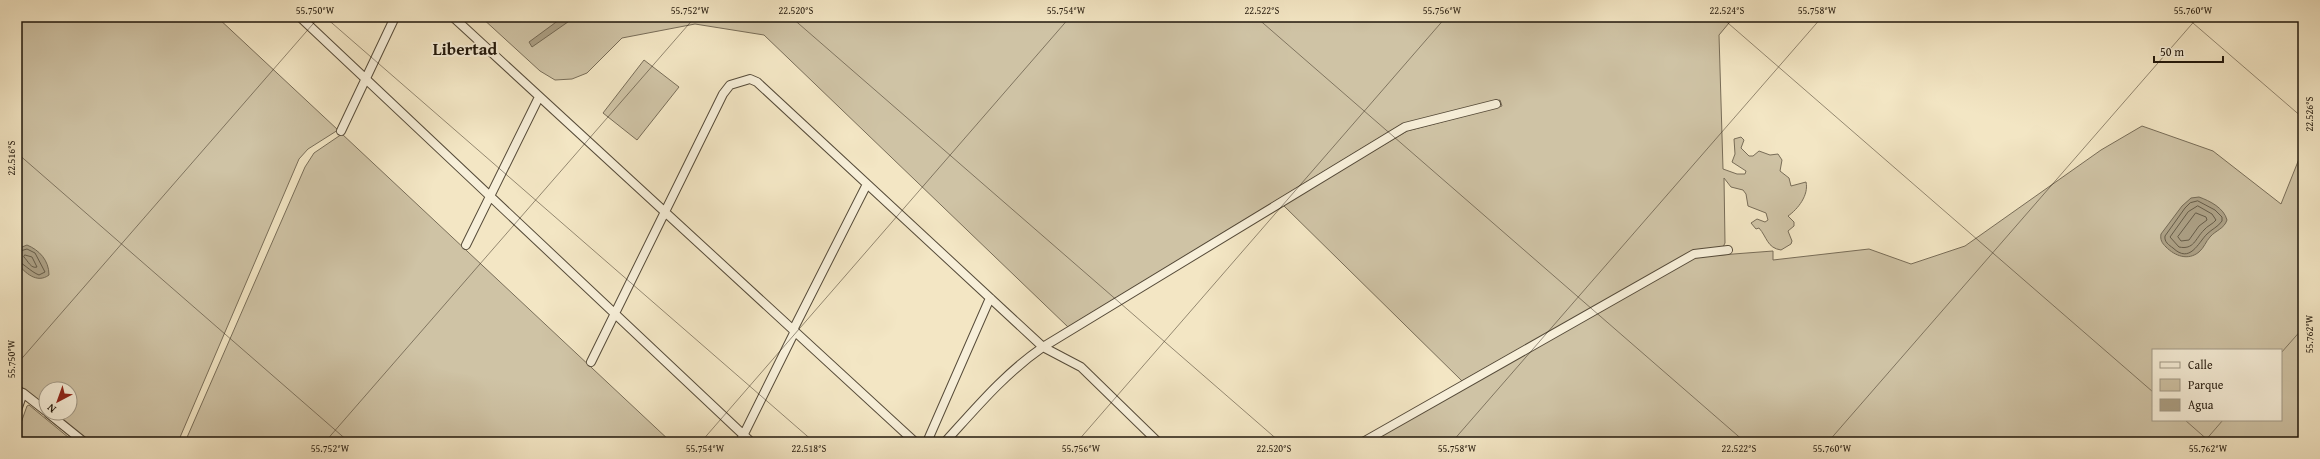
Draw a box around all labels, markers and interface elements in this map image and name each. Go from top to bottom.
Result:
text: 55.750°W [296,3,335,18]
text: 55.752°W [671,3,710,18]
text: 22.520°S [779,3,814,18]
text: 55.754°W [1047,3,1086,18]
text: 22.522°S [1245,3,1280,18]
text: 55.756°W [1423,3,1462,18]
text: 22.524°S [1710,3,1745,18]
text: 55.758°W [1798,3,1837,18]
text: 55.760°W [2174,3,2213,18]
district label: Libertad [433,36,497,61]
scale bar [2154,38,2223,64]
text: 50 m [2160,43,2184,60]
text: 22.526°S [2302,96,2317,131]
text: 22.516°S [4,140,19,175]
text: 55.762°W [2302,314,2317,353]
text: 55.750°W [4,339,19,378]
legend [2152,349,2282,421]
text: Calle [2188,356,2213,373]
text: Parque [2188,376,2224,393]
north arrow [38,381,78,421]
text: Agua [2188,396,2214,413]
text: N [43,400,59,417]
text: 55.752°W [311,441,350,456]
text: 55.754°W [686,441,725,456]
text: 22.518°S [792,441,827,456]
text: 55.756°W [1062,441,1101,456]
text: 22.520°S [1257,441,1292,456]
text: 55.758°W [1438,441,1477,456]
text: 22.522°S [1722,441,1757,456]
text: 55.760°W [1813,441,1852,456]
text: 55.762°W [2189,441,2228,456]

